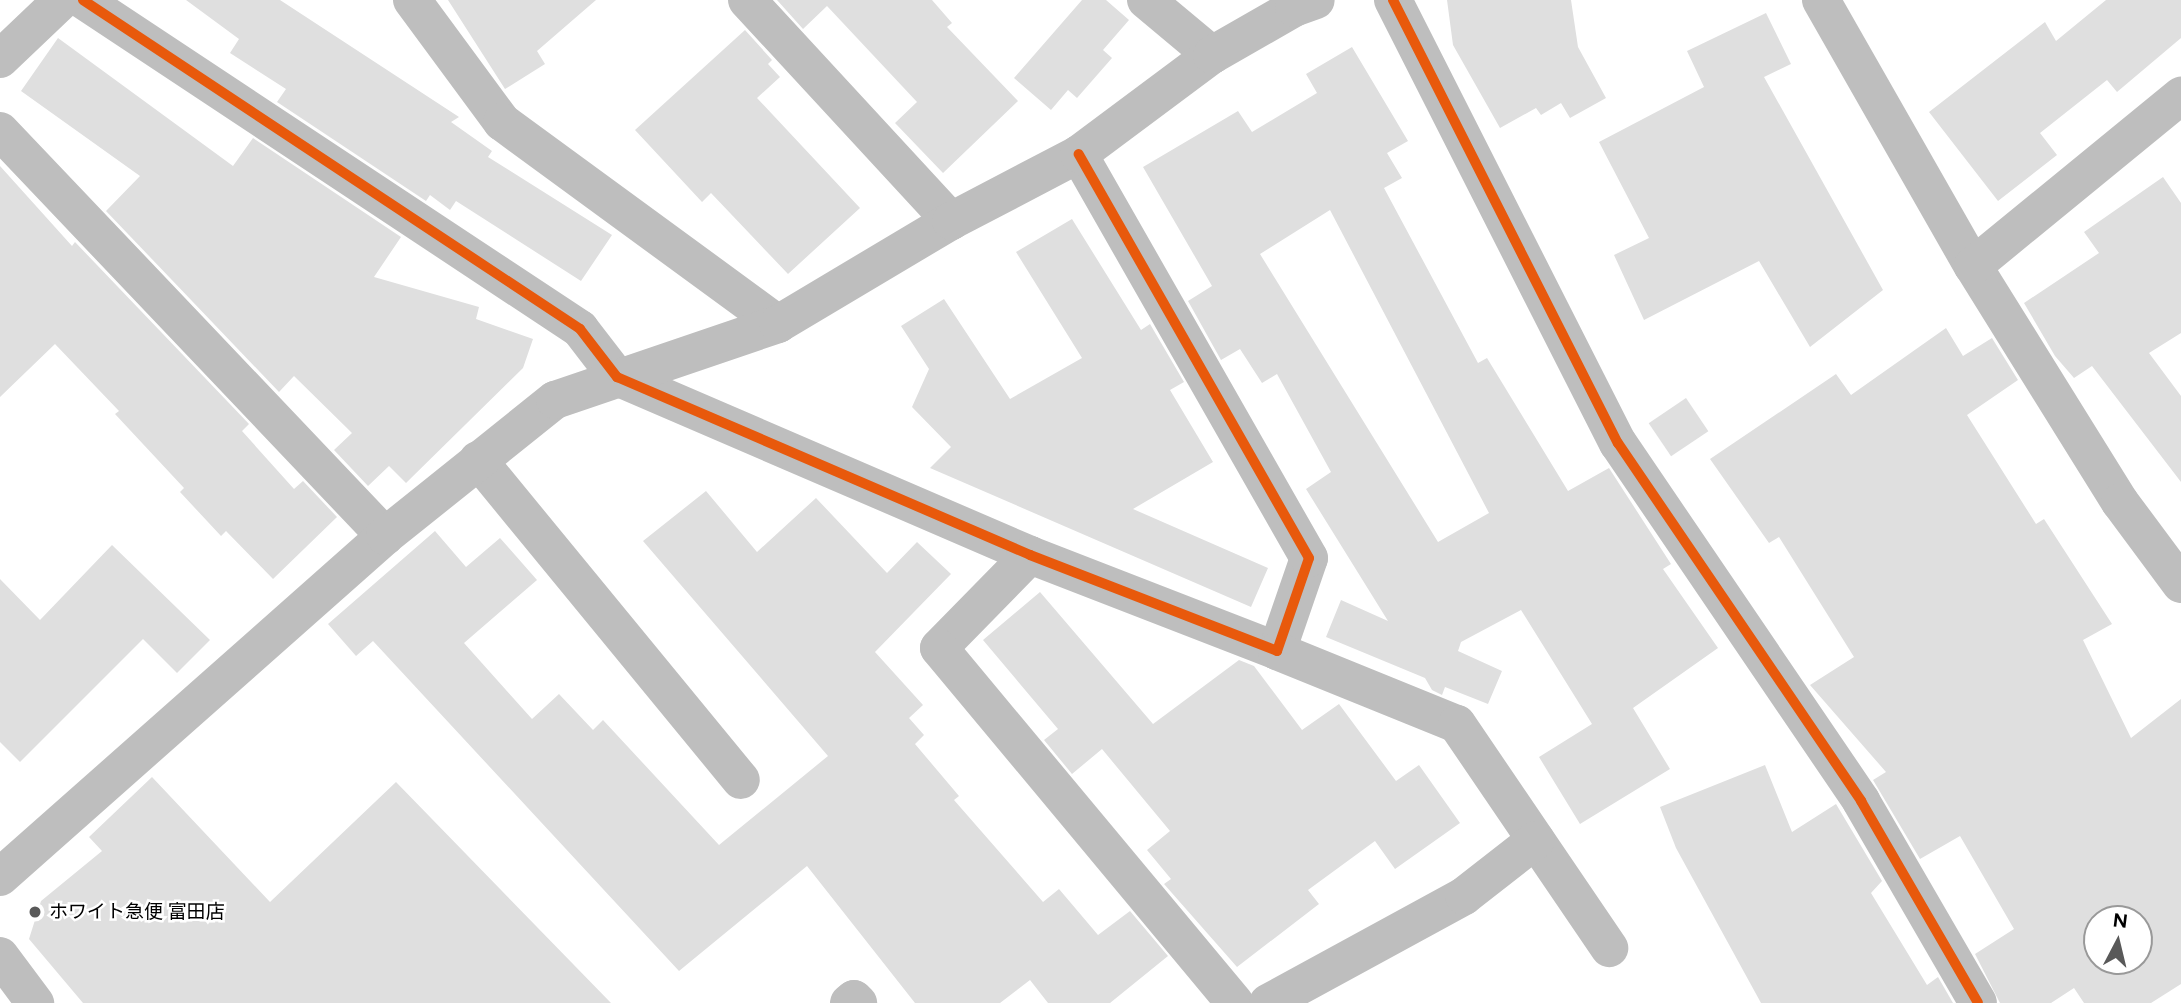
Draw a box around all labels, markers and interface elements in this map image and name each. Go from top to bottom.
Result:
place label: ホワイト急便 富田店 [49,901,225,923]
marker: ホワイト急便 富田店 [27,904,43,920]
north arrow [2083,905,2153,975]
text: N [2112,908,2129,933]

